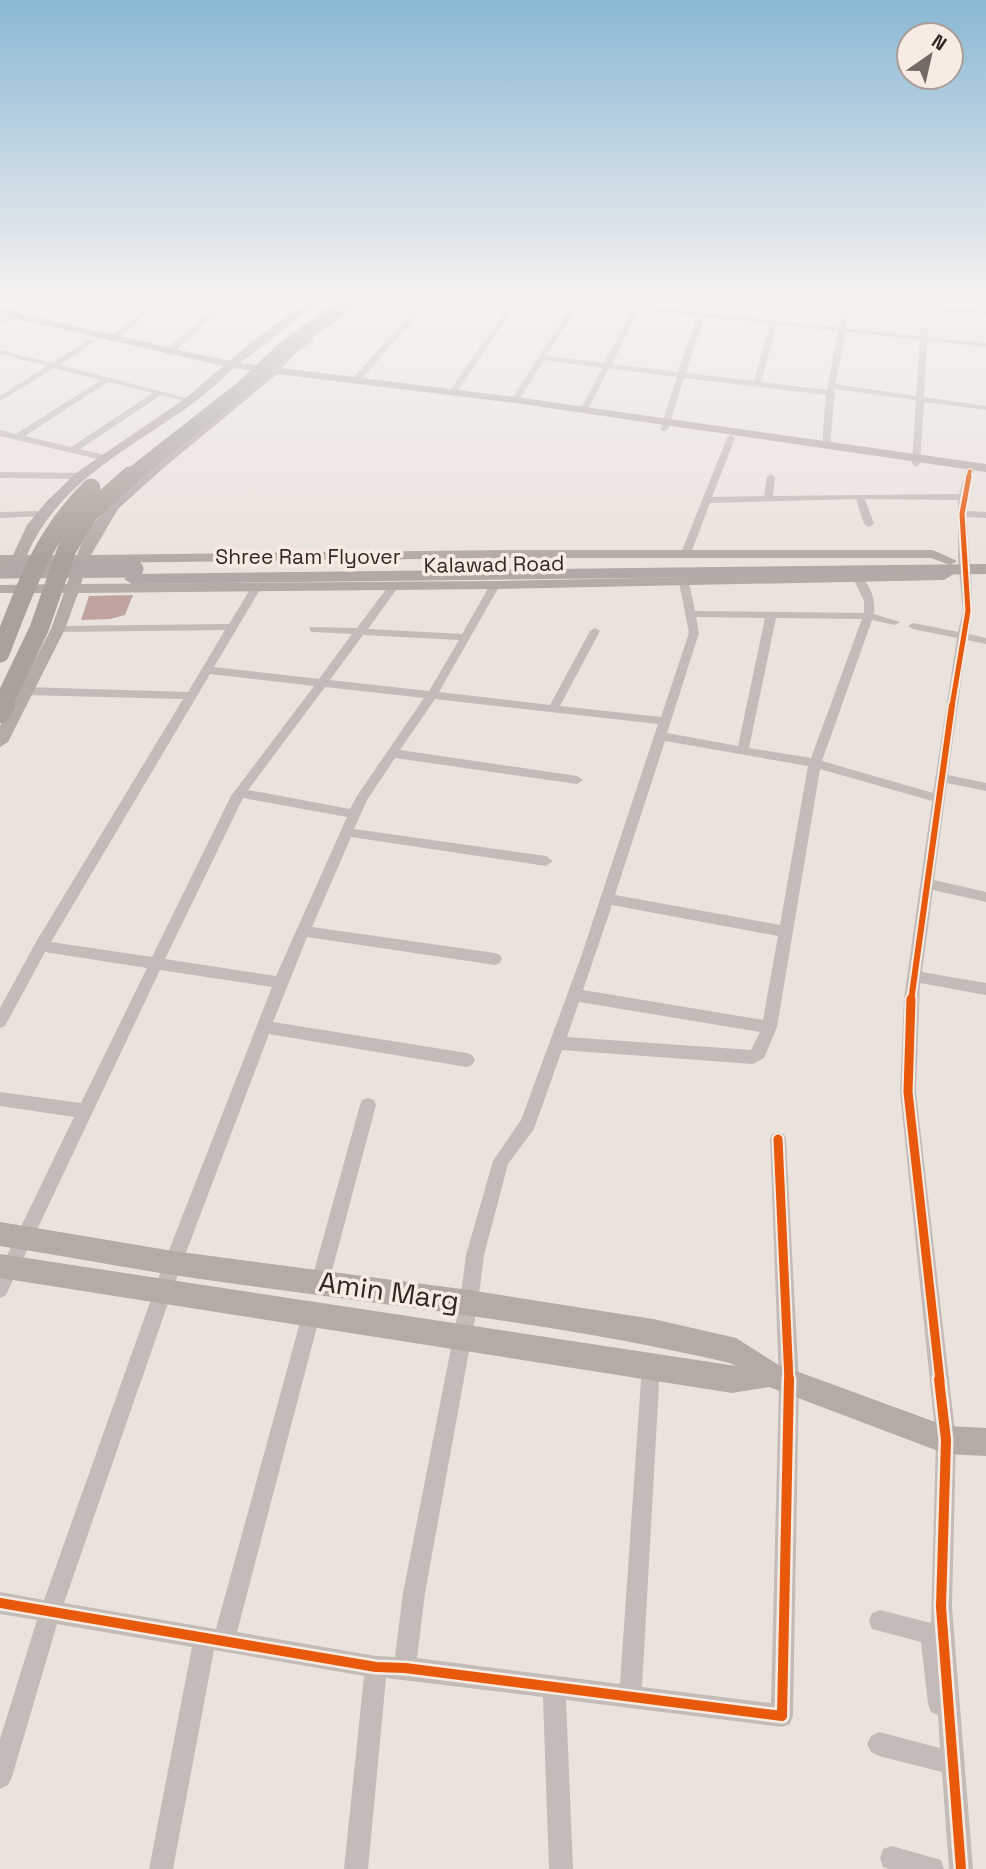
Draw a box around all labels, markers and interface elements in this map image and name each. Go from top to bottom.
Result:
north arrow [895,21,965,91]
text: N [927,28,951,56]
street label: Shree Ram Flyover [215,543,401,570]
street label: Kalawad Road [423,549,565,579]
street label: Amin Marg [317,1263,461,1319]

